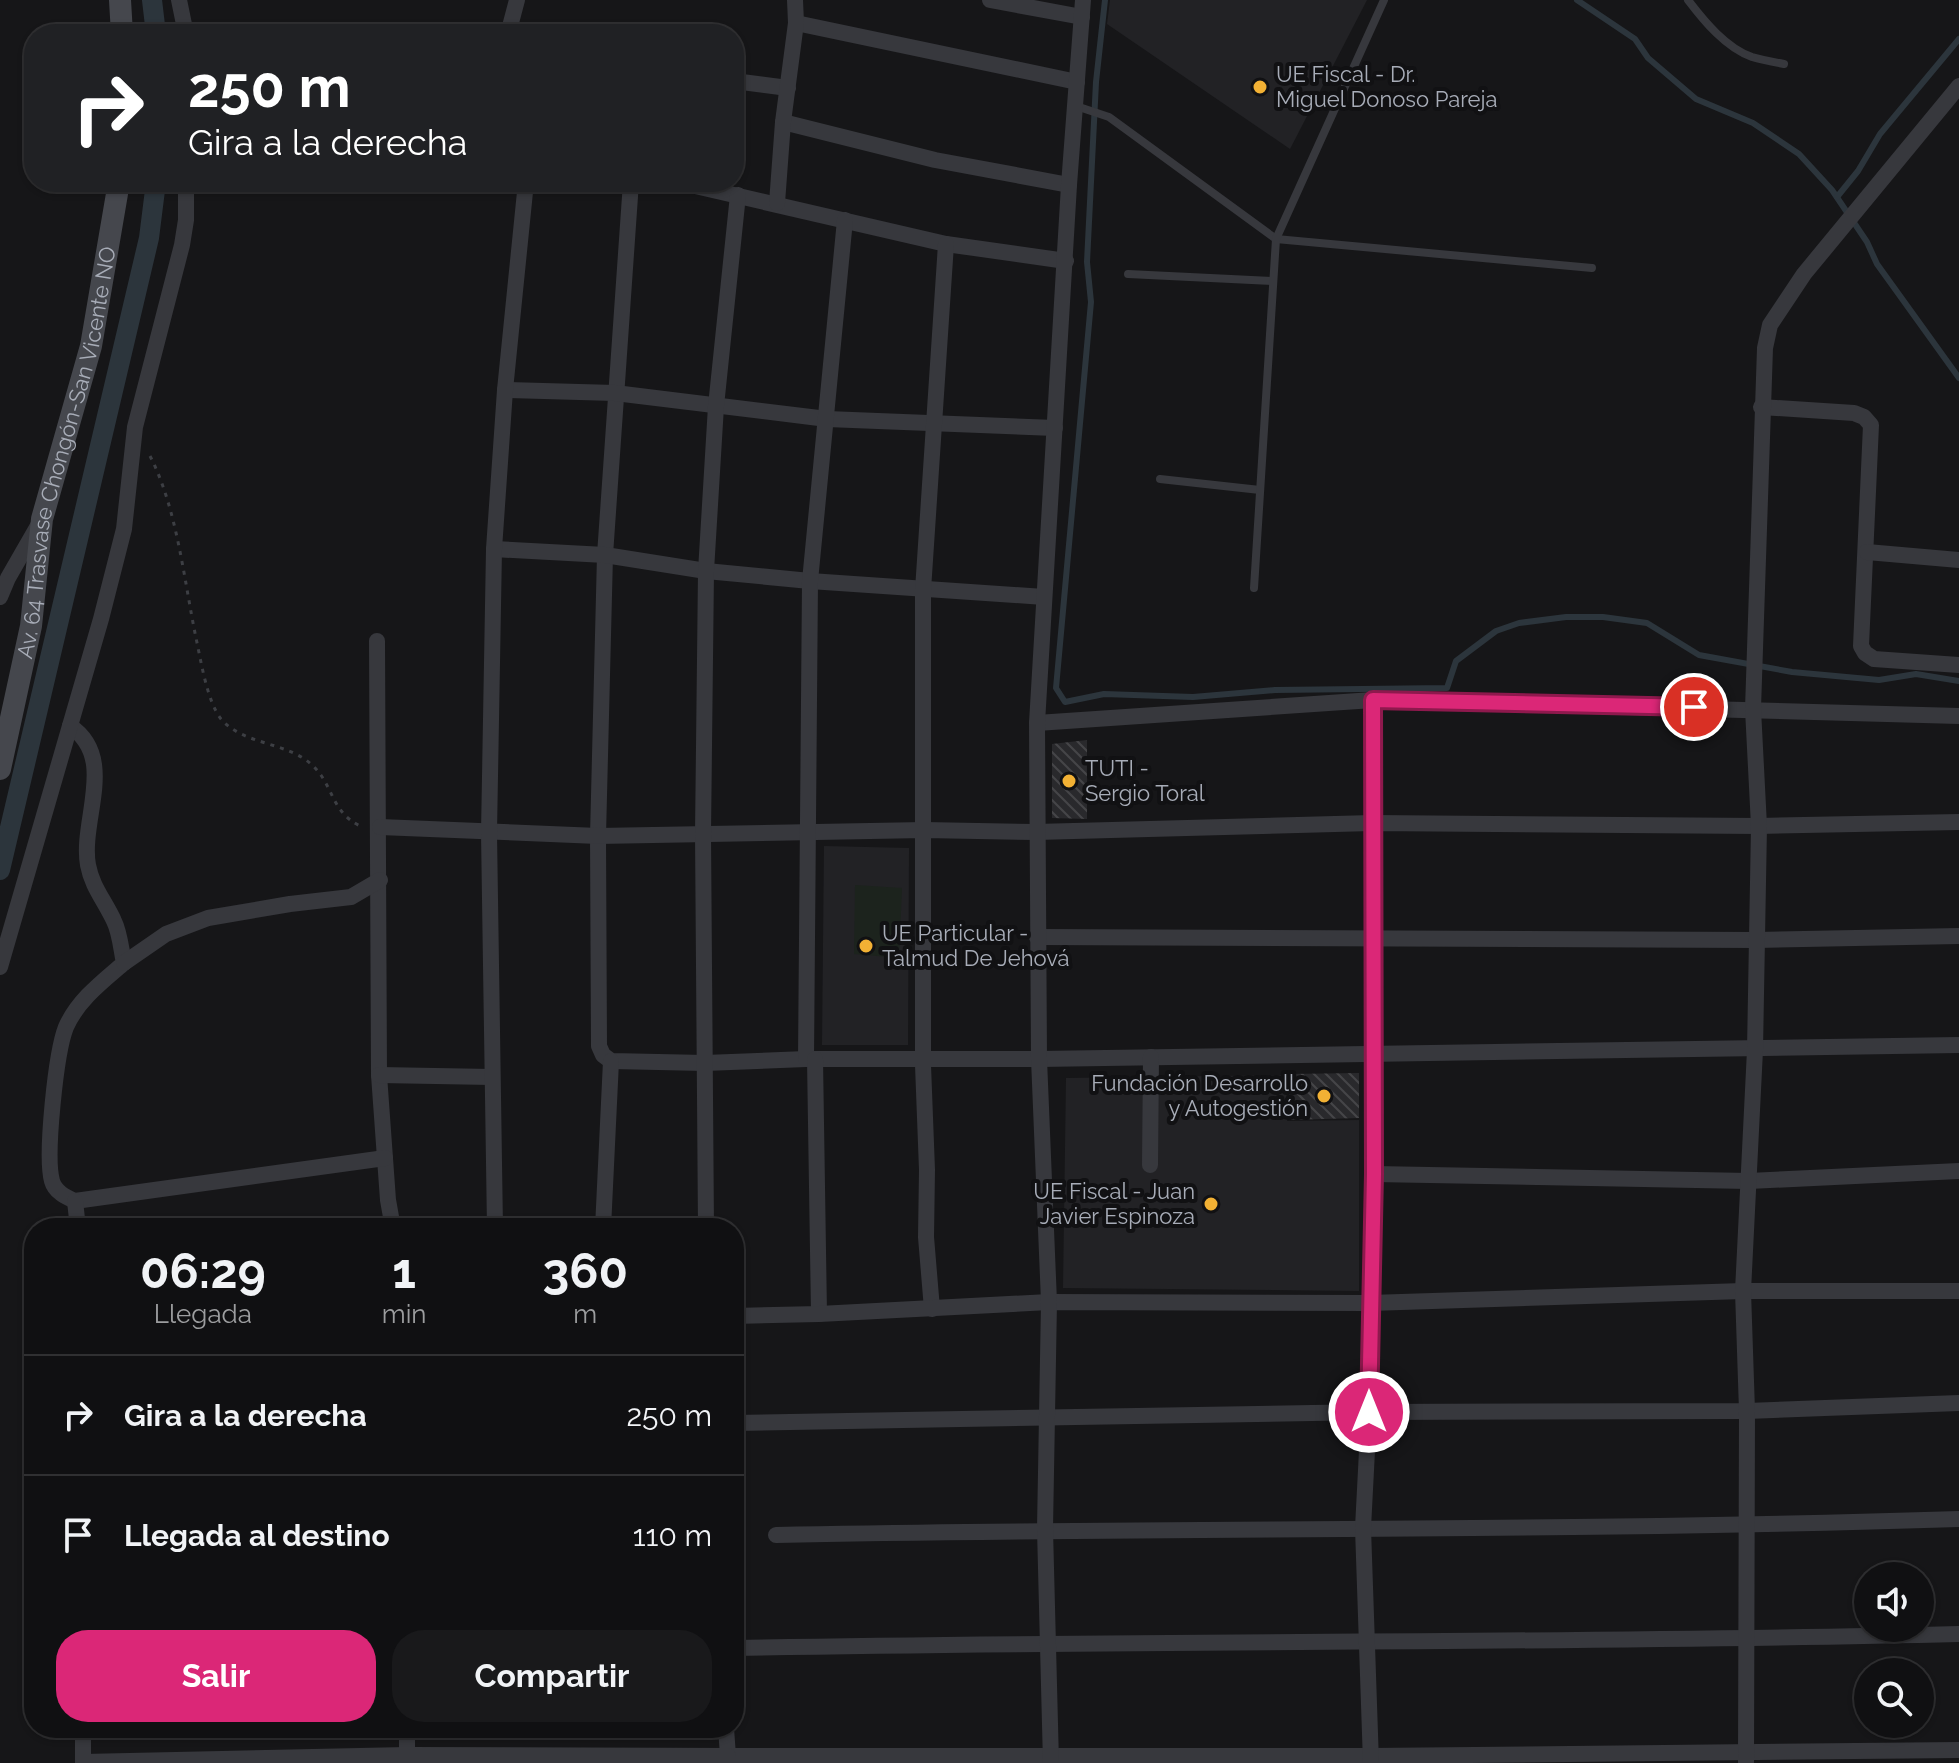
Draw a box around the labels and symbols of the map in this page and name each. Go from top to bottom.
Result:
place label: UE Fiscal - Dr. Miguel Donoso Pareja [1276,61,1497,112]
marker: UE Fiscal - Dr. Miguel Donoso Pareja [1251,78,1269,96]
street label: Av. 64 Trasvase Chongón-San Vicente NO [11,244,121,661]
pin [1660,673,1728,741]
place label: TUTI - Sergio Toral [1085,755,1205,806]
marker: TUTI - Sergio Toral [1060,772,1078,790]
place label: UE Particular - Talmud De Jehová [882,920,1070,971]
marker: UE Particular - Talmud De Jehová [857,937,875,955]
place label: Fundación Desarrollo y Autogestión [1091,1070,1308,1121]
marker: Fundación Desarrollo y Autogestión [1315,1087,1333,1105]
place label: UE Fiscal - Juan Javier Espinoza [1033,1178,1195,1229]
marker: UE Fiscal - Juan Javier Espinoza [1202,1195,1220,1213]
position arrow [1327,1370,1411,1454]

